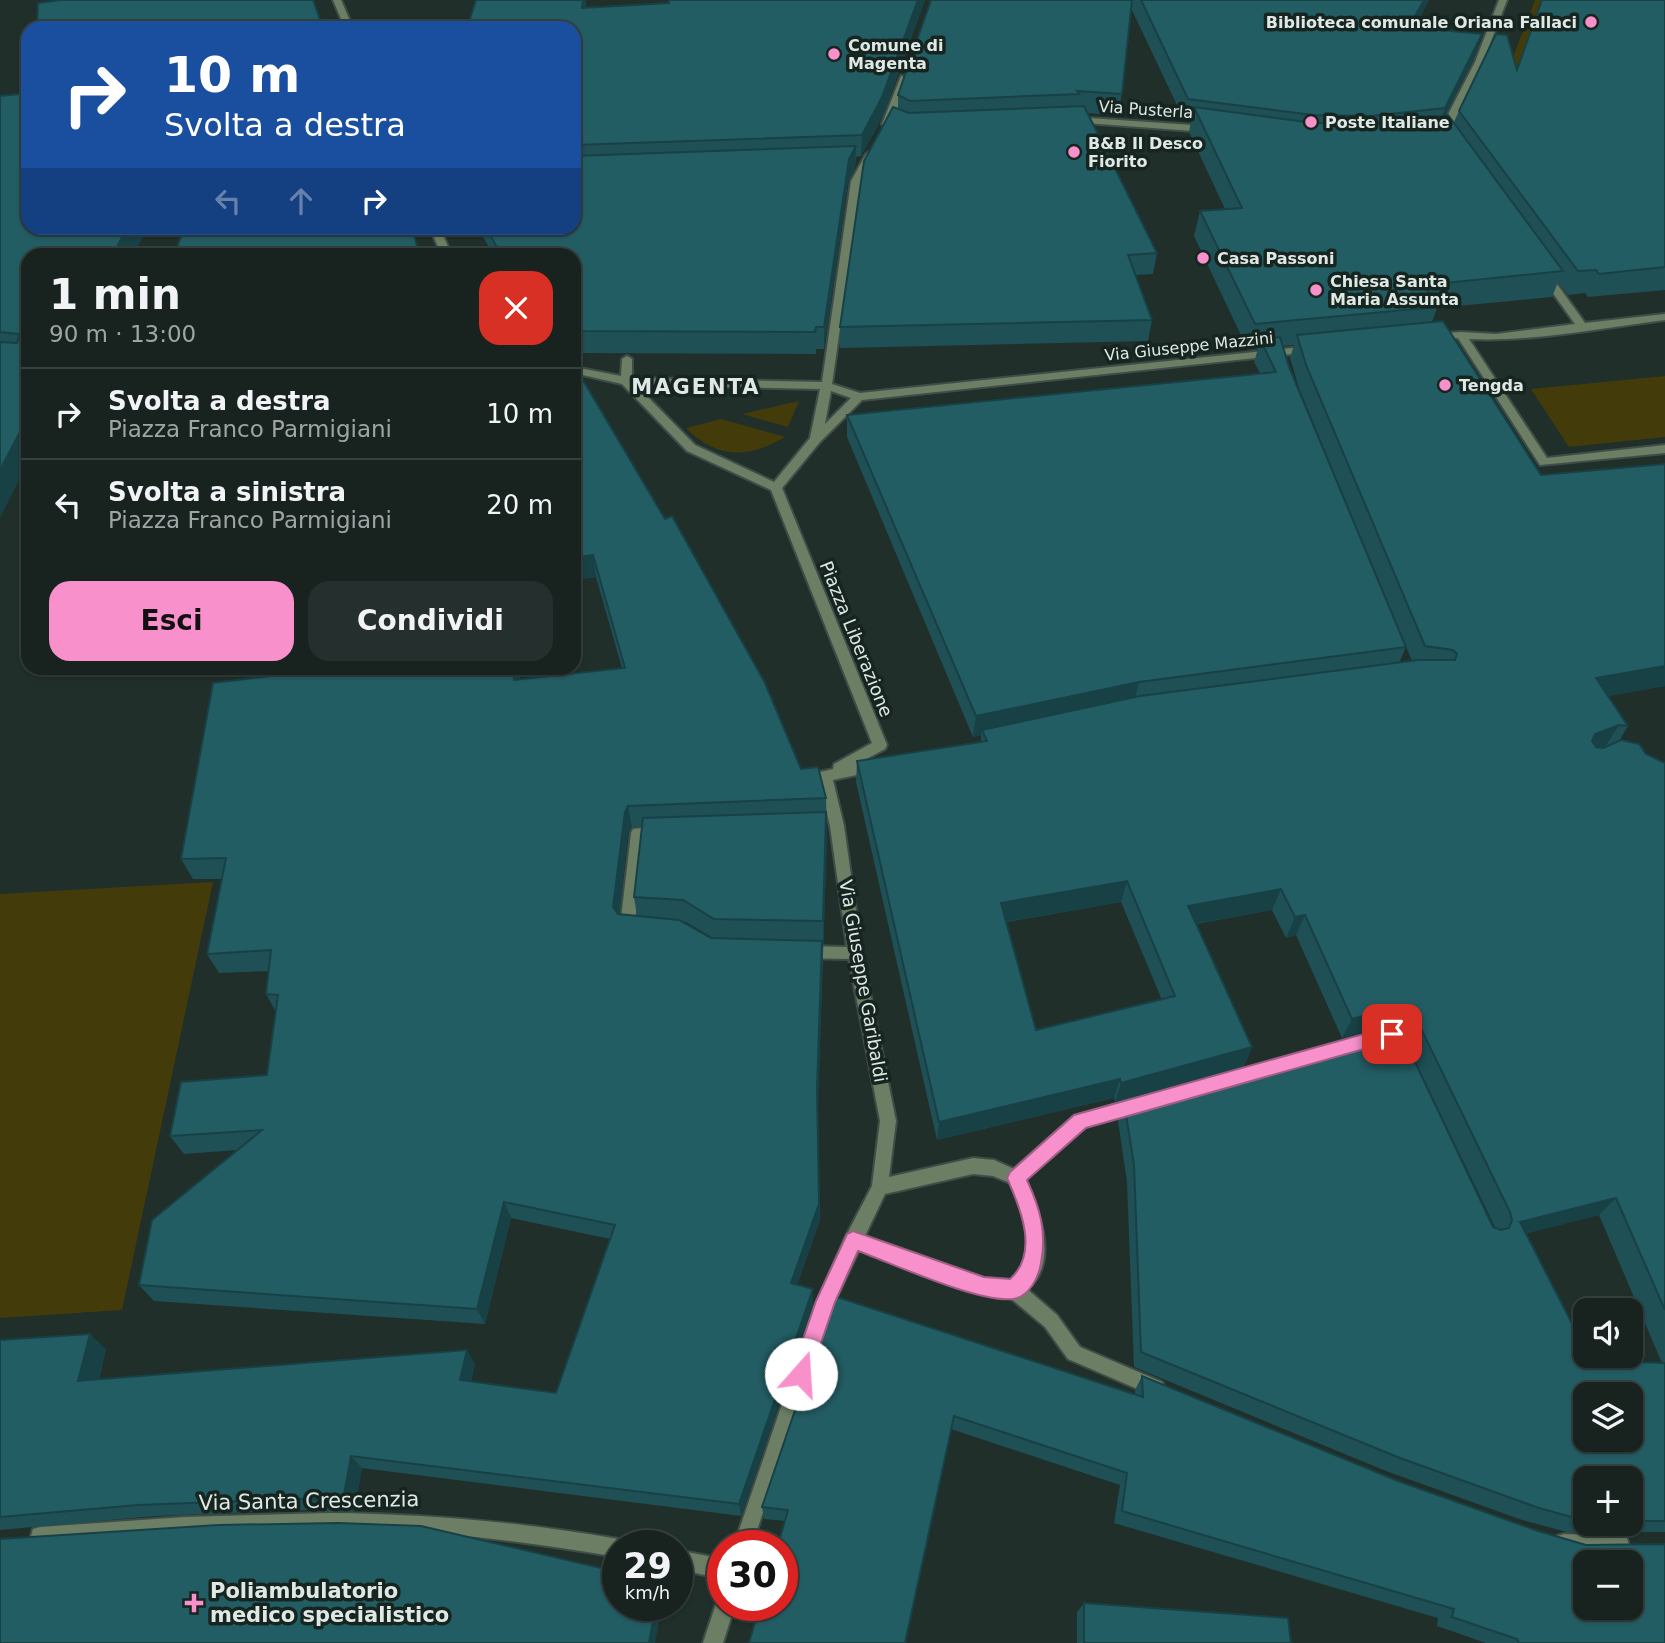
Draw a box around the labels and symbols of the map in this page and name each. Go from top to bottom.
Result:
place label: Biblioteca comunale Oriana Fallaci [1266,13,1577,32]
marker: Biblioteca comunale Oriana Fallaci [1583,14,1599,30]
place label: Comune di Magenta [848,36,944,73]
marker: Comune di Magenta [826,46,842,62]
street label: Via Pusterla [1098,97,1194,122]
place label: Poste Italiane [1325,113,1450,132]
marker: Poste Italiane [1303,114,1319,130]
place label: B&B Il Desco Fiorito [1088,134,1203,171]
marker: B&B Il Desco Fiorito [1066,144,1082,160]
place label: Casa Passoni [1217,249,1334,268]
marker: Casa Passoni [1195,250,1211,266]
place label: Chiesa Santa Maria Assunta [1330,272,1459,309]
marker: Chiesa Santa Maria Assunta [1308,282,1324,298]
street label: Via Giuseppe Mazzini [1104,328,1274,365]
district label: MAGENTA [631,375,761,399]
place label: Tengda [1459,376,1524,395]
marker: Tengda [1437,377,1453,393]
street label: Piazza Liberazione [816,558,897,720]
street label: Via Giuseppe Garibaldi [835,878,892,1084]
pin [1362,1004,1422,1064]
position arrow [764,1337,838,1411]
street label: Via Santa Crescenzia [198,1487,420,1515]
speed limit sign: 30 [707,1530,798,1621]
place label: Poliambulatorio medico specialistico [210,1579,449,1627]
marker: Poliambulatorio medico specialistico [184,1593,204,1613]

